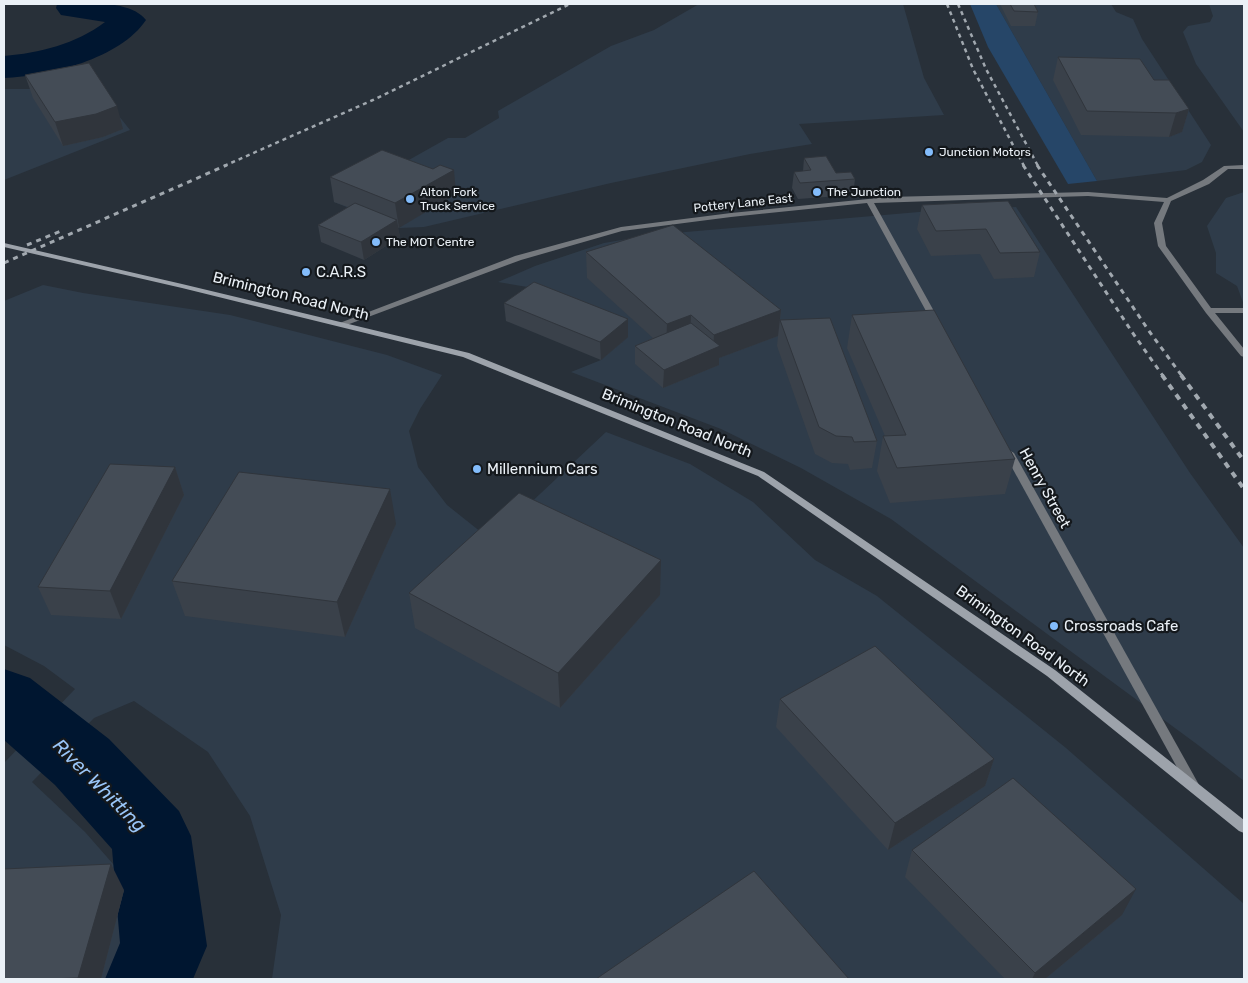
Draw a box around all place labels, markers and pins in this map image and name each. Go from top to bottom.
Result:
place label: Junction Motors [939,145,1031,159]
marker: Junction Motors [923,146,935,158]
place label: Alton Fork Truck Service [420,185,495,213]
place label: The Junction [827,185,901,199]
marker: The Junction [811,186,823,198]
marker: Alton Fork Truck Service [404,193,416,205]
place label: The MOT Centre [386,235,475,249]
marker: The MOT Centre [370,236,382,248]
place label: C.A.R.S [316,263,366,281]
marker: C.A.R.S [300,266,312,278]
place label: Millennium Cars [487,460,598,478]
marker: Millennium Cars [471,463,483,475]
place label: Crossroads Cafe [1064,617,1178,635]
marker: Crossroads Cafe [1048,620,1060,632]

